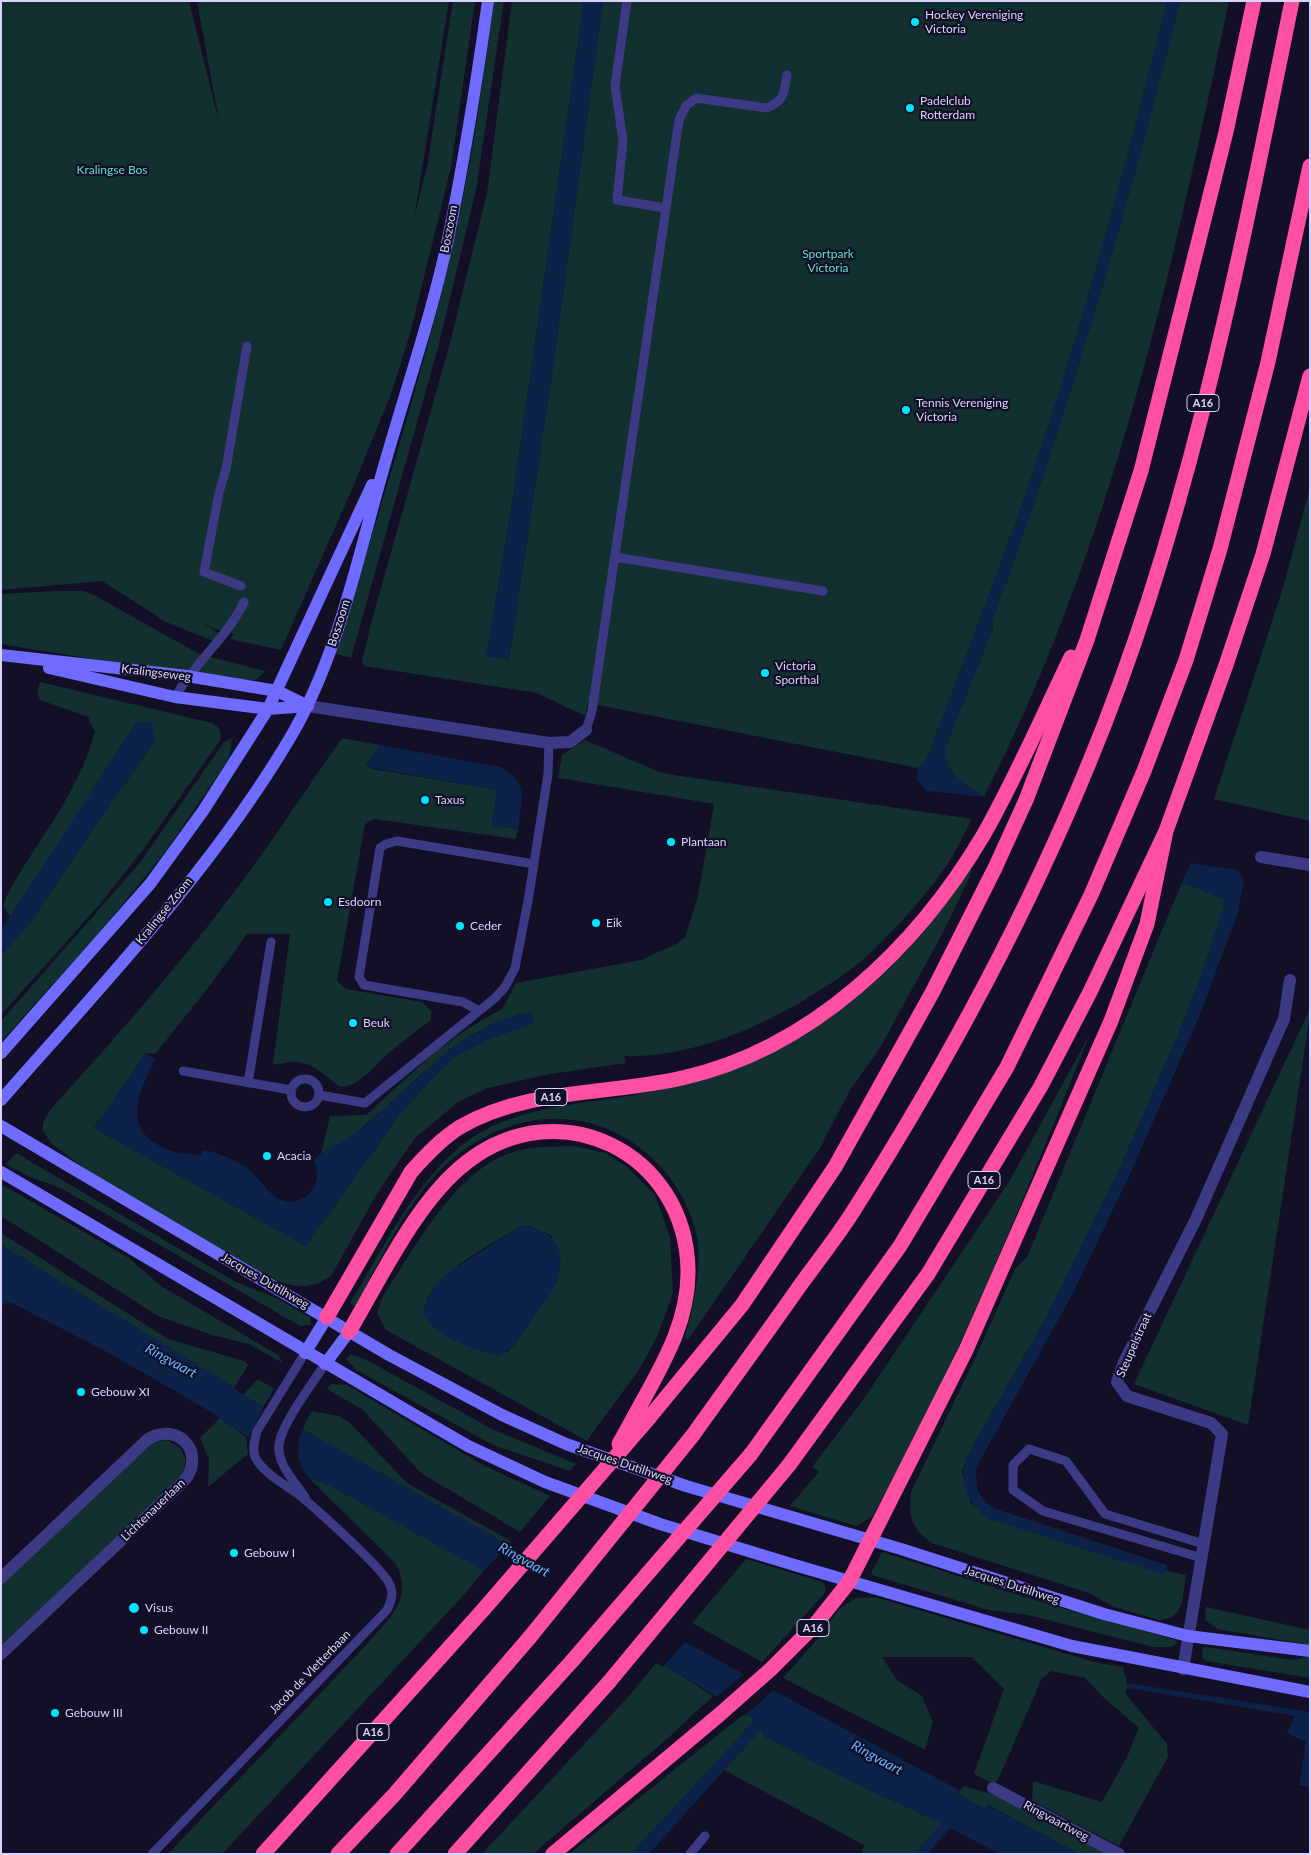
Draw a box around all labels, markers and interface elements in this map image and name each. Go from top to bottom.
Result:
place label: Hockey Vereniging Victoria [925,8,1023,36]
marker: Hockey Vereniging Victoria [909,16,921,28]
place label: Padelclub Rotterdam [920,94,975,122]
marker: Padelclub Rotterdam [904,102,916,114]
park label: Kralingse Bos [76,163,148,177]
street label: Boszoom [437,204,461,254]
park label: Sportpark Victoria [802,247,854,275]
road number: A16 [1187,394,1219,412]
place label: Tennis Vereniging Victoria [916,396,1008,424]
marker: Tennis Vereniging Victoria [900,404,912,416]
street label: Boszoom [325,598,353,648]
place label: Victoria Sporthal [775,659,819,687]
street label: Kralingseweg [120,662,192,684]
marker: Victoria Sporthal [759,667,771,679]
place label: Taxus [435,793,465,807]
marker: Taxus [419,794,431,806]
place label: Plantaan [681,835,727,849]
marker: Plantaan [665,836,677,848]
street label: Kralingse Zoom [133,875,195,947]
place label: Esdoorn [338,895,381,909]
marker: Esdoorn [322,896,334,908]
place label: Eik [606,916,622,930]
marker: Eik [590,917,602,929]
place label: Ceder [470,919,502,933]
marker: Ceder [454,920,466,932]
place label: Beuk [363,1016,390,1030]
marker: Beuk [347,1017,359,1029]
road number: A16 [535,1088,567,1106]
place label: Acacia [277,1149,311,1163]
marker: Acacia [261,1150,273,1162]
road number: A16 [968,1172,1000,1188]
street label: Jacques Dutilhweg [219,1250,311,1312]
street label: Steupelstraat [1113,1310,1155,1380]
water label: Ringvaart [142,1340,200,1382]
place label: Gebouw XI [91,1385,150,1399]
marker: Gebouw XI [75,1386,87,1398]
street label: Jacques Dutilhweg [576,1441,674,1487]
street label: Lichtenauerlaan [118,1476,188,1544]
water label: Ringvaart [495,1539,553,1581]
place label: Gebouw I [244,1546,295,1560]
marker: Gebouw I [228,1547,240,1559]
street label: Jacques Dutilhweg [963,1563,1061,1607]
marker: Visus [127,1601,141,1615]
place label: Visus [145,1601,173,1615]
road number: A16 [797,1620,829,1636]
place label: Gebouw II [154,1623,208,1637]
marker: Gebouw II [138,1624,150,1636]
street label: Jacob de Vletterbaan [266,1627,354,1717]
place label: Gebouw III [65,1706,123,1720]
marker: Gebouw III [49,1707,61,1719]
road number: A16 [357,1724,389,1740]
water label: Ringvaart [848,1737,906,1779]
street label: Ringvaartweg [1021,1798,1091,1844]

